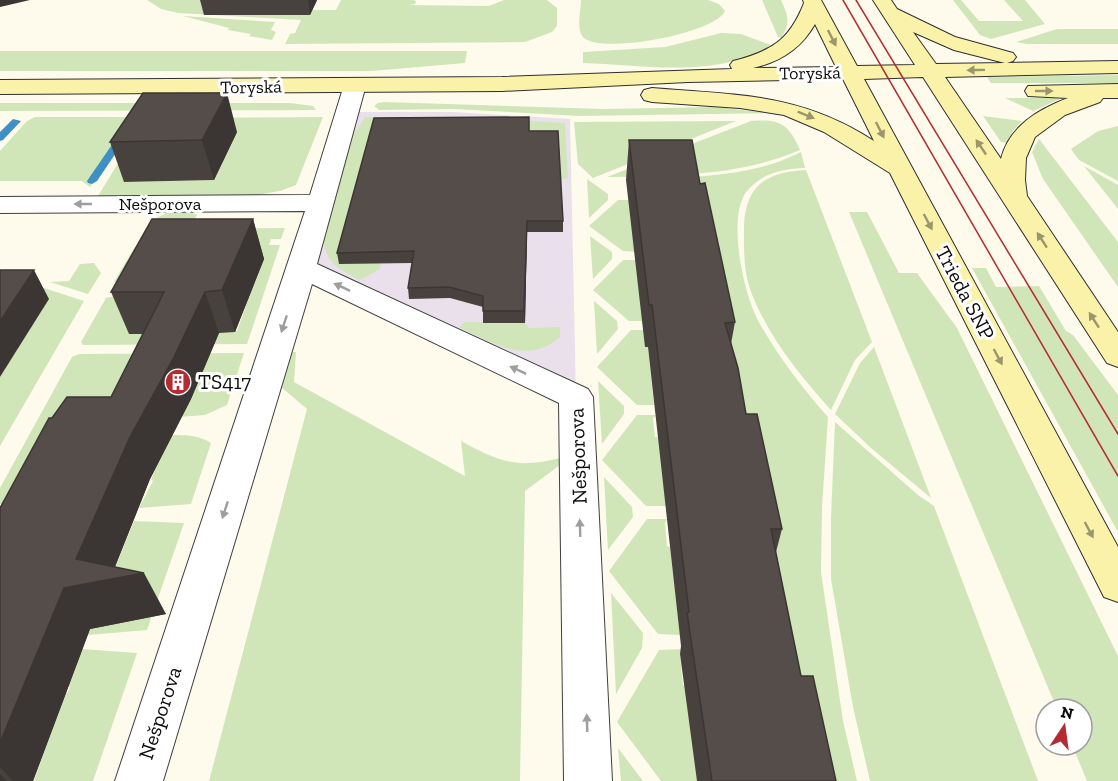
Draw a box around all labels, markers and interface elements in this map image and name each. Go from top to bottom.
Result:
one-way arrow [827,30,837,47]
street label: Toryská [779,61,841,85]
one-way arrow [966,65,985,75]
street label: Toryská [220,75,282,99]
one-way arrow [1034,86,1053,96]
one-way arrow [797,111,815,120]
one-way arrow [875,122,885,139]
one-way arrow [976,139,987,155]
street label: Nešporova [119,193,202,215]
one-way arrow [74,199,93,209]
one-way arrow [922,213,932,231]
one-way arrow [1037,231,1048,248]
street label: Trieda SNP [930,242,1001,344]
one-way arrow [333,282,350,291]
one-way arrow [1089,312,1100,328]
one-way arrow [279,315,288,333]
one-way arrow [993,349,1003,366]
one-way arrow [509,365,526,374]
building icon: TS417 [163,367,193,397]
place label: TS417 [198,369,251,394]
street label: Nešporova [563,407,592,505]
one-way arrow [220,501,229,519]
one-way arrow [576,518,585,537]
one-way arrow [1084,521,1094,538]
street label: Nešporova [133,663,186,763]
north arrow [1034,697,1094,757]
text: N [1059,702,1075,723]
one-way arrow [582,713,591,732]

